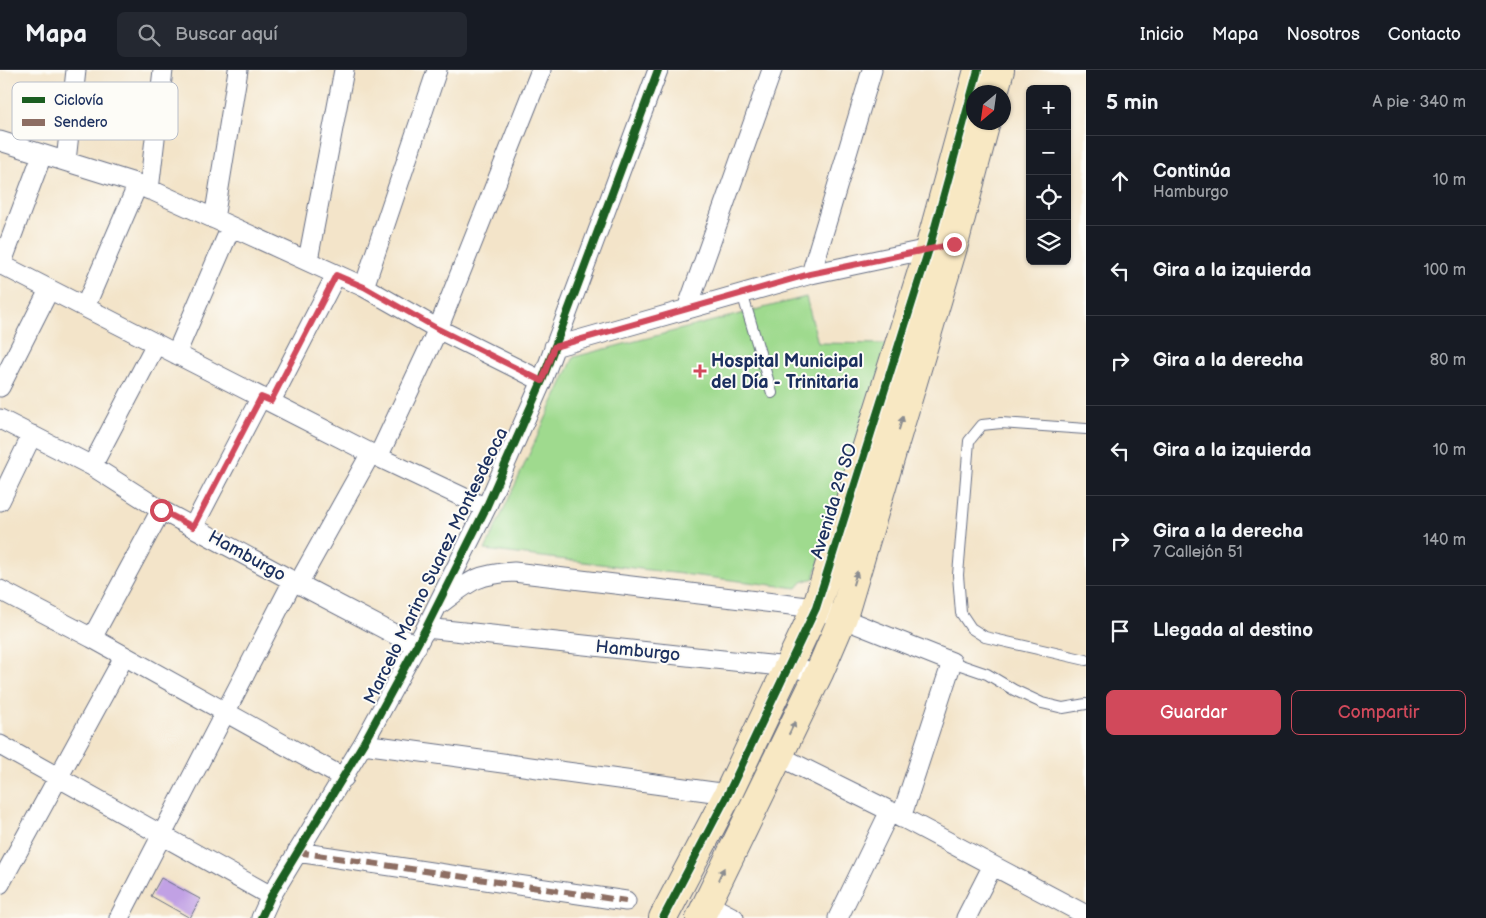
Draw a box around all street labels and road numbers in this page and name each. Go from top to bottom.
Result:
street label: Marcelo Marino Suarez Montesdeoca [360,424,512,708]
street label: Avenida 29 SO [806,441,862,561]
street label: Hamburgo [205,526,289,586]
street label: Hamburgo [595,636,681,666]

